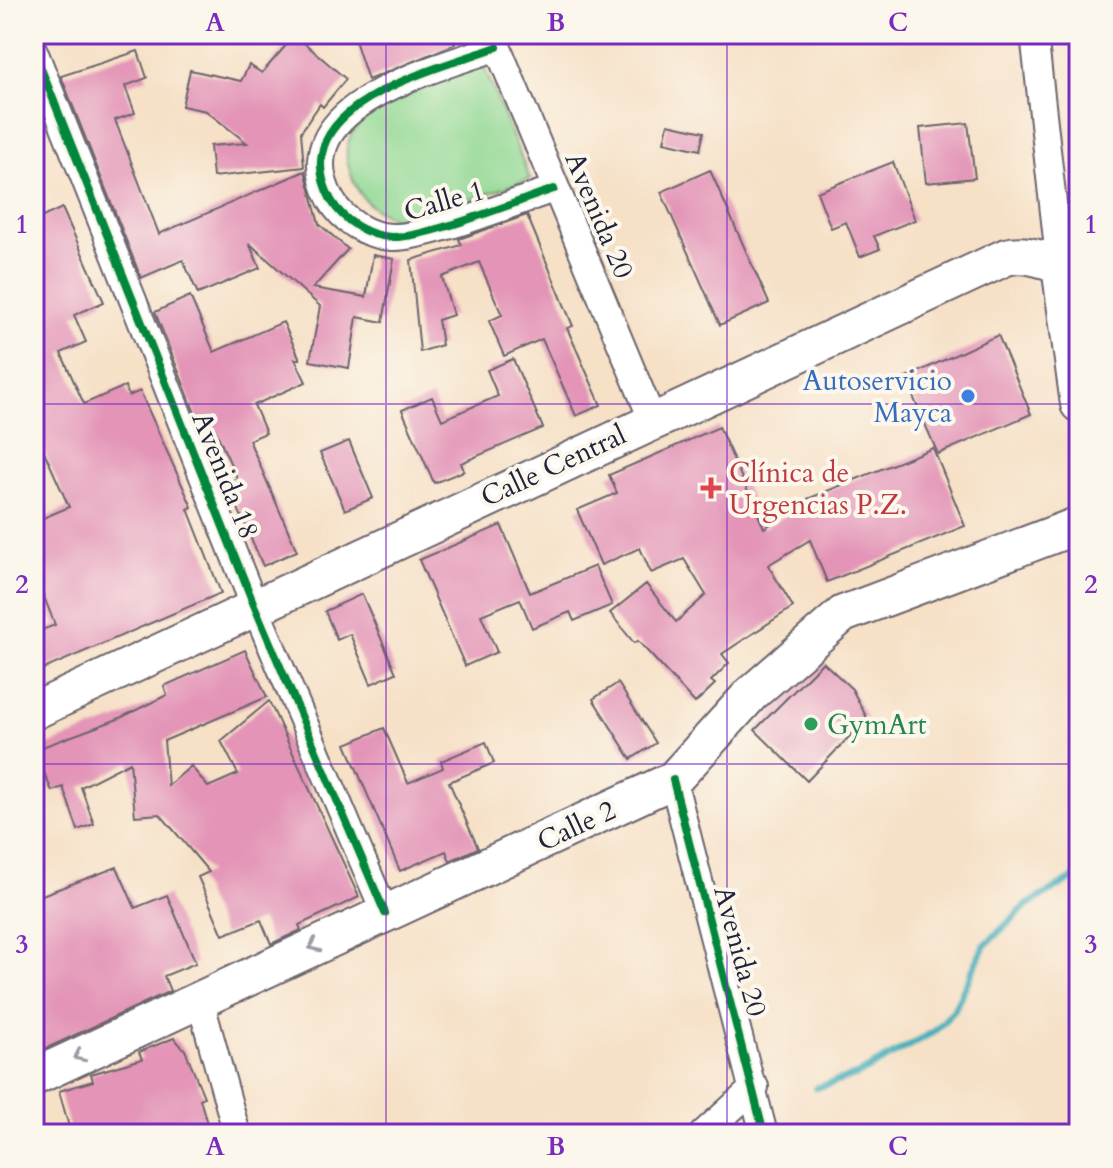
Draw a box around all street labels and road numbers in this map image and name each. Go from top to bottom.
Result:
street label: Avenida 20 [555,146,643,284]
street label: Calle 1 [399,171,489,231]
street label: Avenida 18 [182,406,268,545]
street label: Calle Central [475,416,632,516]
street label: Calle 2 [531,791,622,861]
street label: Avenida 20 [704,882,776,1021]

